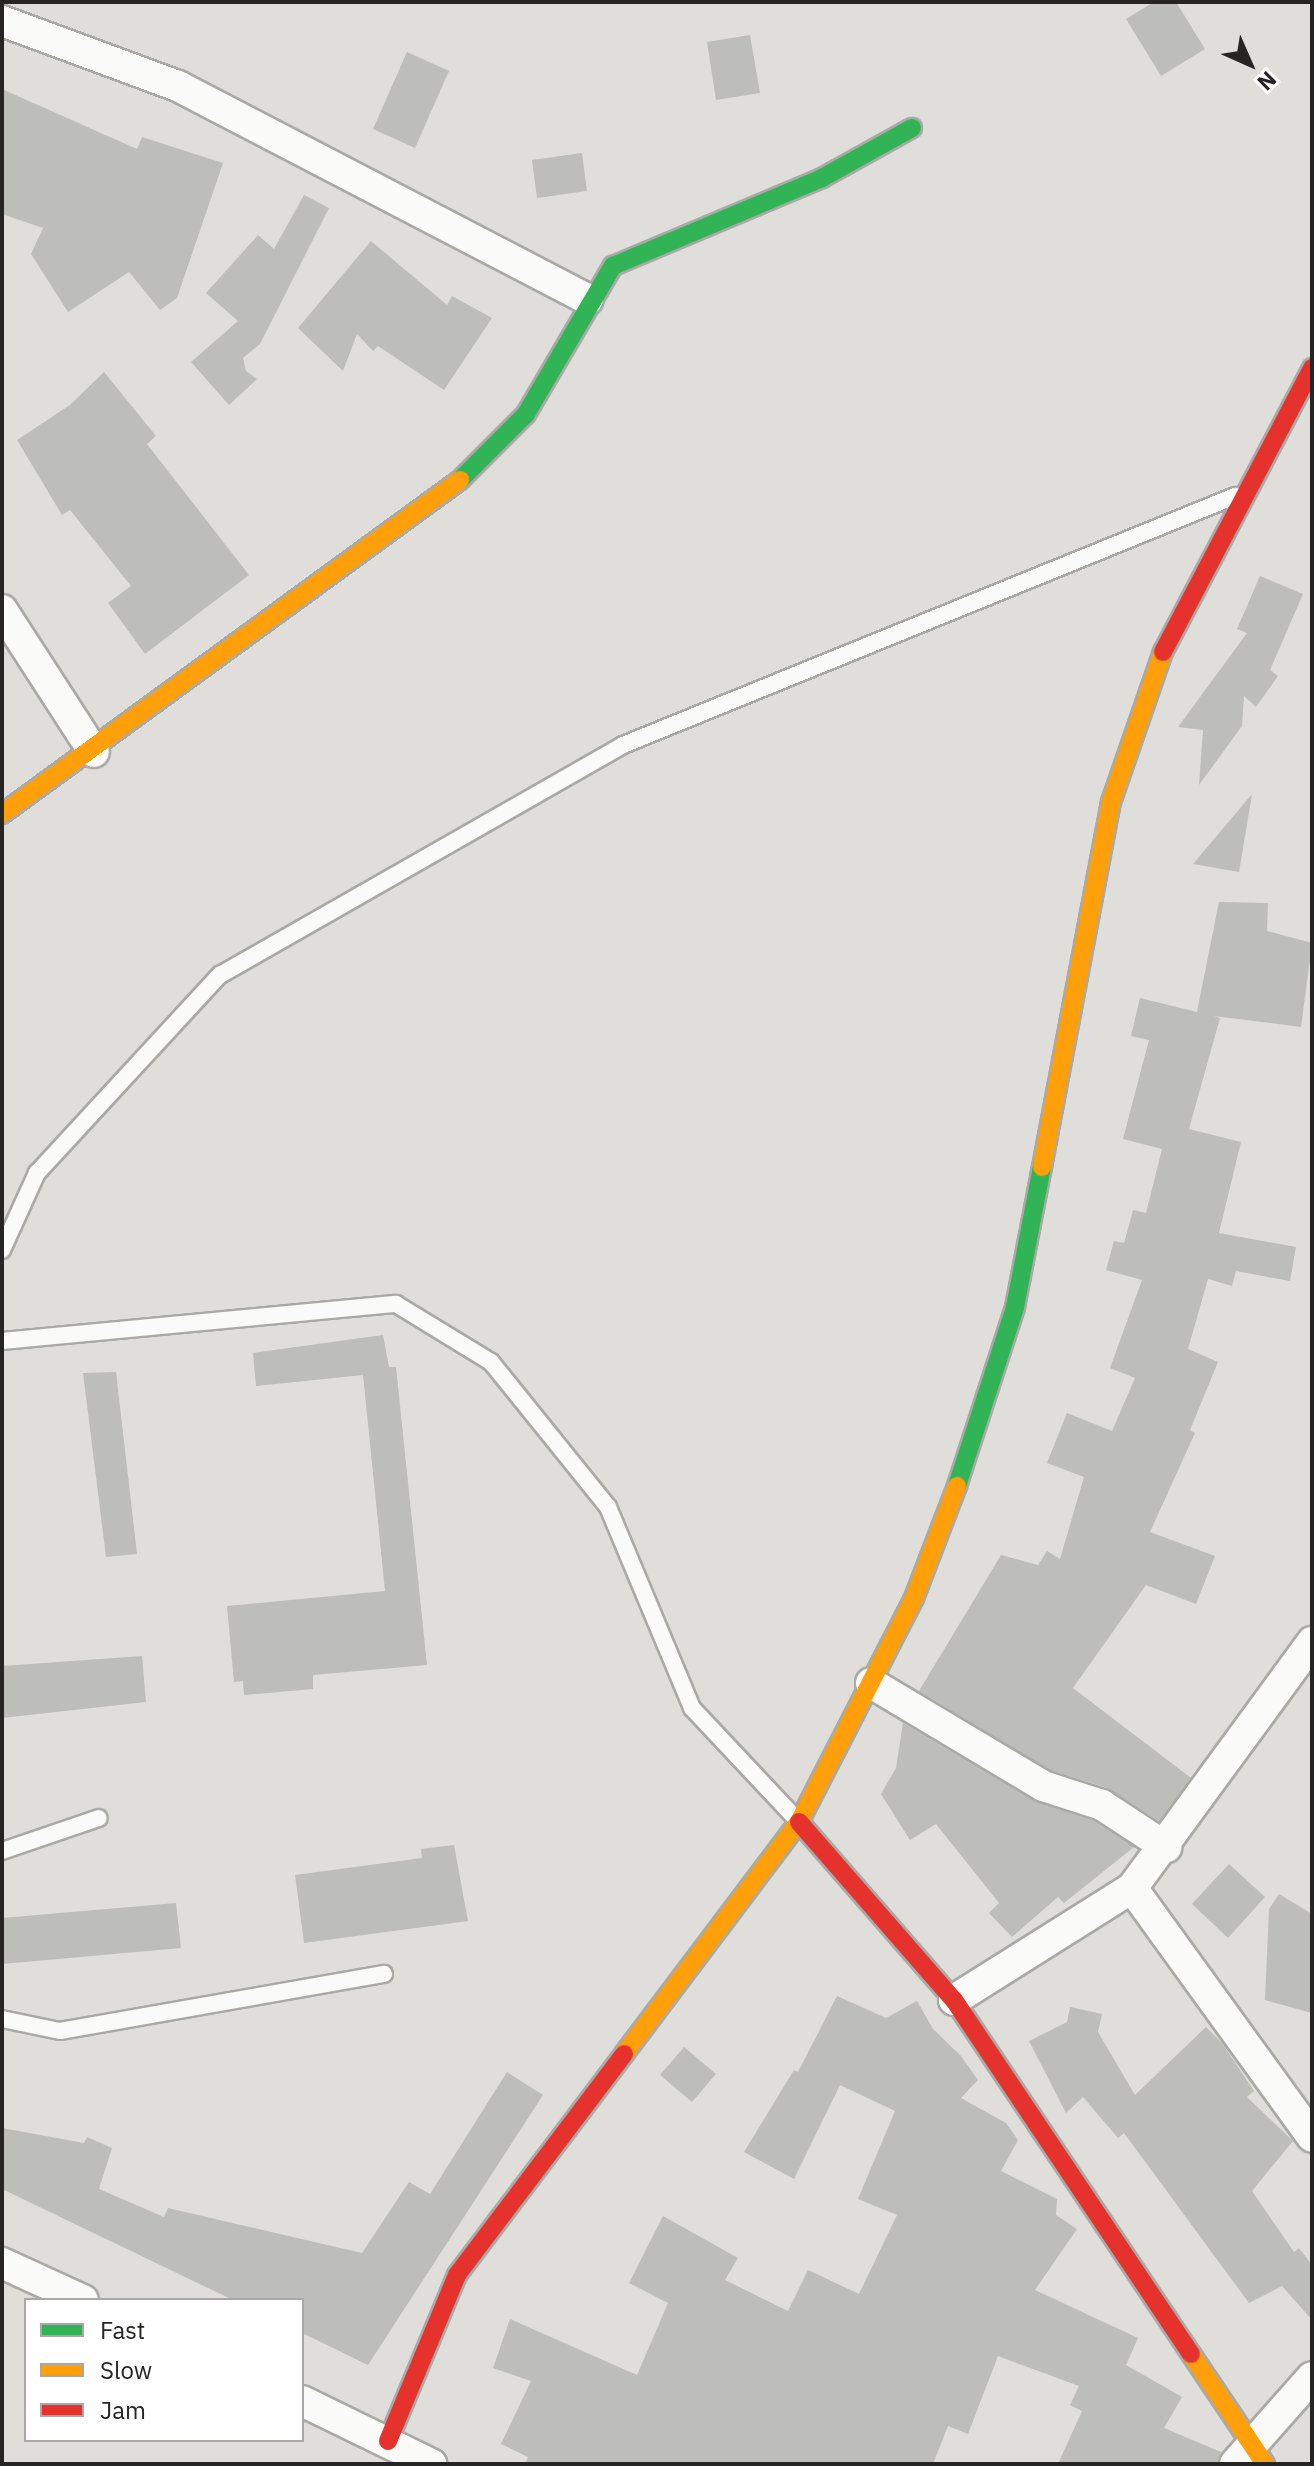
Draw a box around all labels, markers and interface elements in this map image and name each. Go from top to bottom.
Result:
north arrow [1210,24,1290,104]
text: N [1251,65,1283,97]
legend [24,2298,304,2442]
text: Fast [100,2314,145,2346]
text: Slow [100,2354,152,2386]
text: Jam [100,2394,146,2426]

